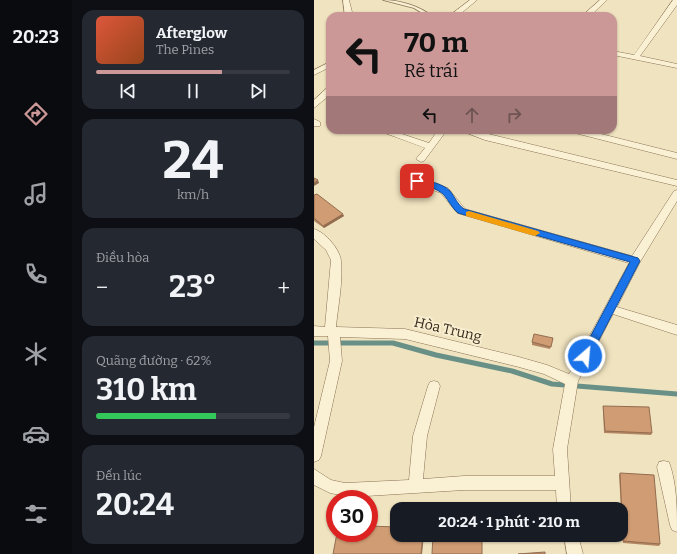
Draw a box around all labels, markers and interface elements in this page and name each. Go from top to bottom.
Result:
text: Afterglow [156,24,227,42]
text: 20:23 [13,26,59,48]
text: 70 m [404,26,468,59]
icon: left [338,28,390,80]
text: The Pines [156,42,214,57]
text: Rẽ trái [404,60,458,82]
icon: previous [117,80,139,102]
icon: pause [182,80,204,102]
icon: next [247,80,269,102]
icon: directions [22,100,50,128]
icon: left [419,104,441,126]
icon: ahead [461,104,483,126]
icon: right [503,104,525,126]
text: 24 [163,129,223,192]
pin [400,164,434,198]
icon: arrive [406,170,428,192]
icon: music [22,180,50,208]
text: km/h [177,187,209,202]
text: Điều hòa [96,250,149,265]
icon: phone [22,260,50,288]
text: 23° [169,269,216,305]
text: − [96,274,108,301]
text: + [277,274,290,301]
street label: Hòa Trung [412,313,483,346]
position arrow [564,335,606,377]
icon: climate [22,340,50,368]
text: Quãng đường · 62% [96,353,211,368]
text: 310 km [96,372,197,408]
icon: car [22,420,50,448]
text: Đến lúc [96,468,142,483]
text: 20:24 [96,487,174,523]
speed limit sign: 30 [326,490,378,542]
icon: filters [22,500,50,528]
text: 20:24 · 1 phút · 210 m [438,513,580,531]

